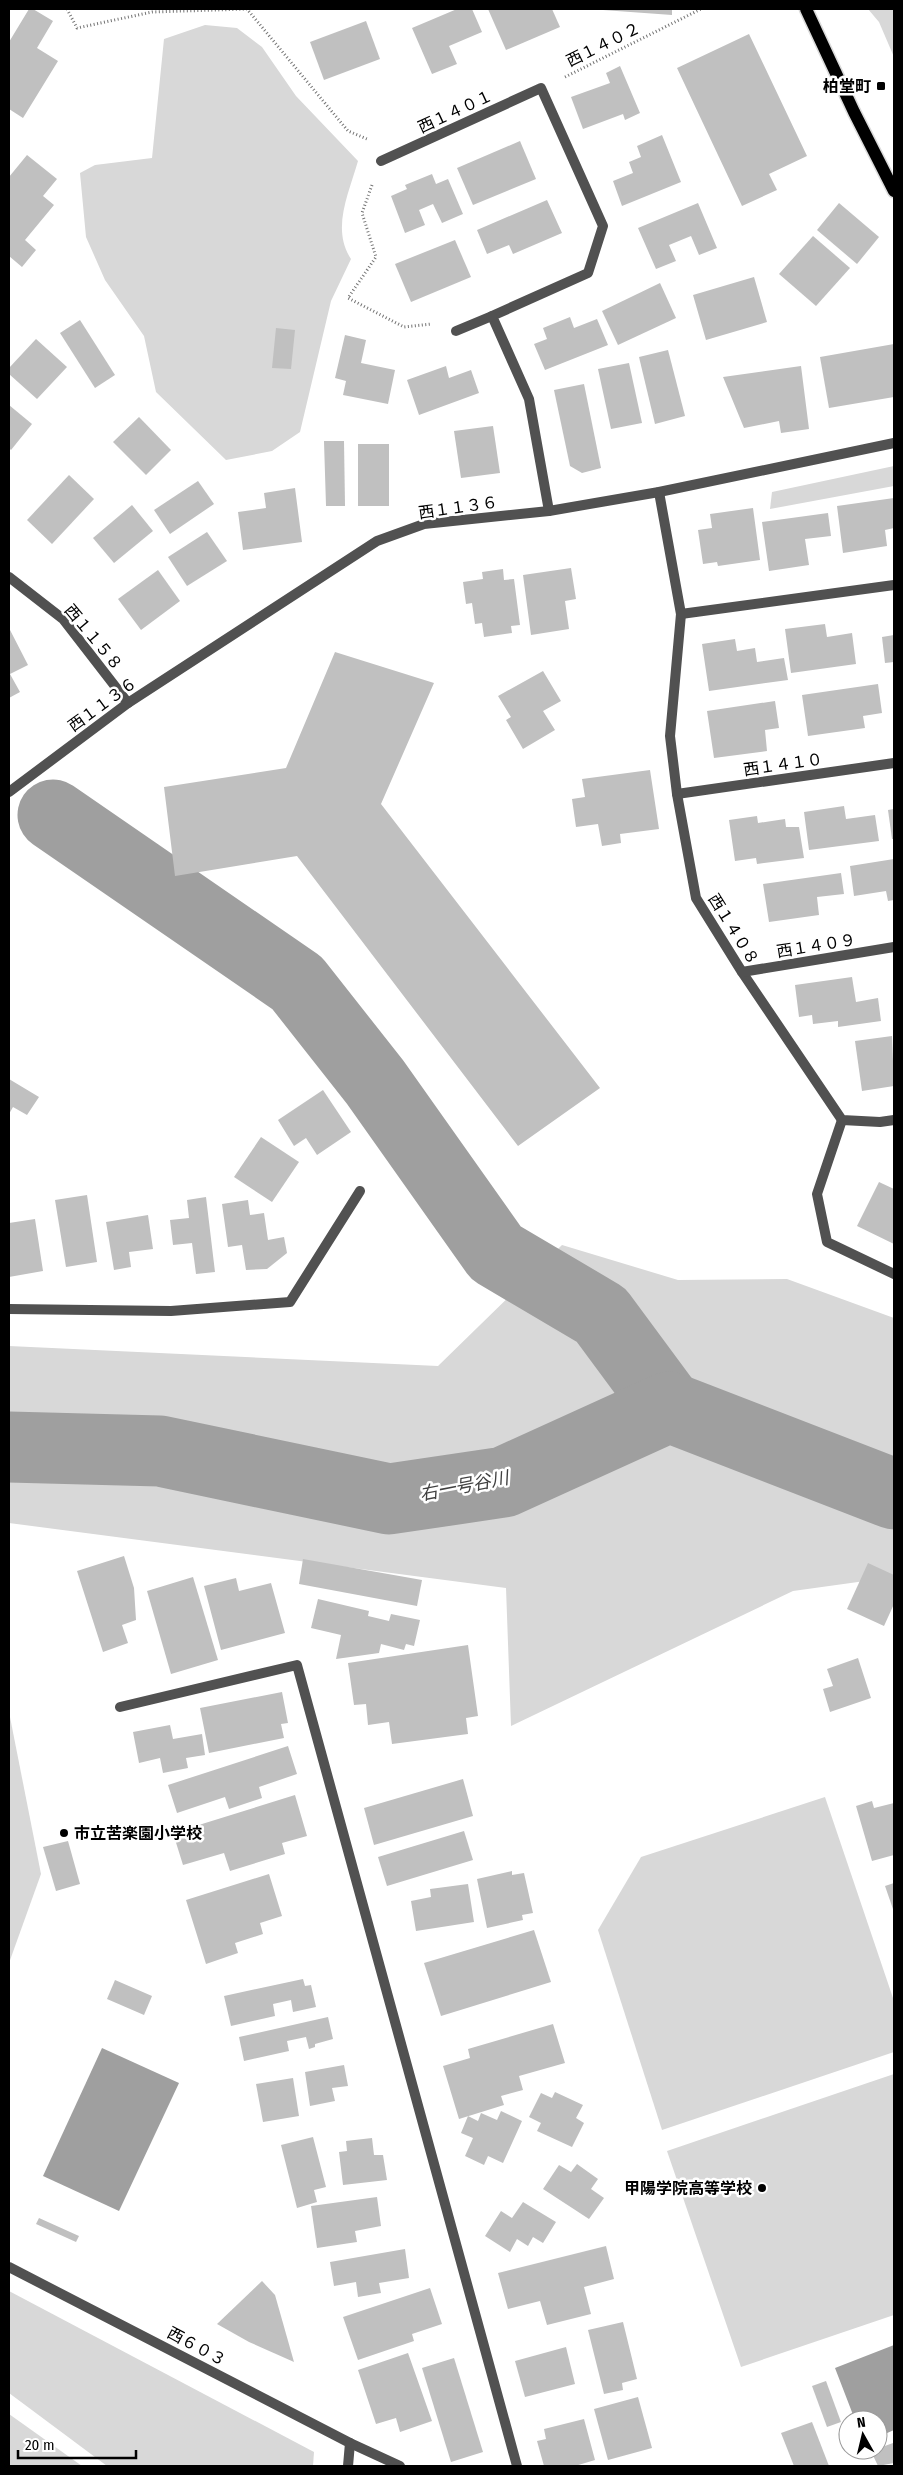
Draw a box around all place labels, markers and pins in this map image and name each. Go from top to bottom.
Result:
place label: 柏堂町 [823,77,871,96]
marker: 柏堂町 [875,80,887,92]
place label: 市立苦楽園小学校 [74,1824,202,1843]
marker: 市立苦楽園小学校 [58,1827,70,1839]
place label: 甲陽学院高等学校 [624,2179,752,2198]
marker: 甲陽学院高等学校 [756,2182,768,2194]

